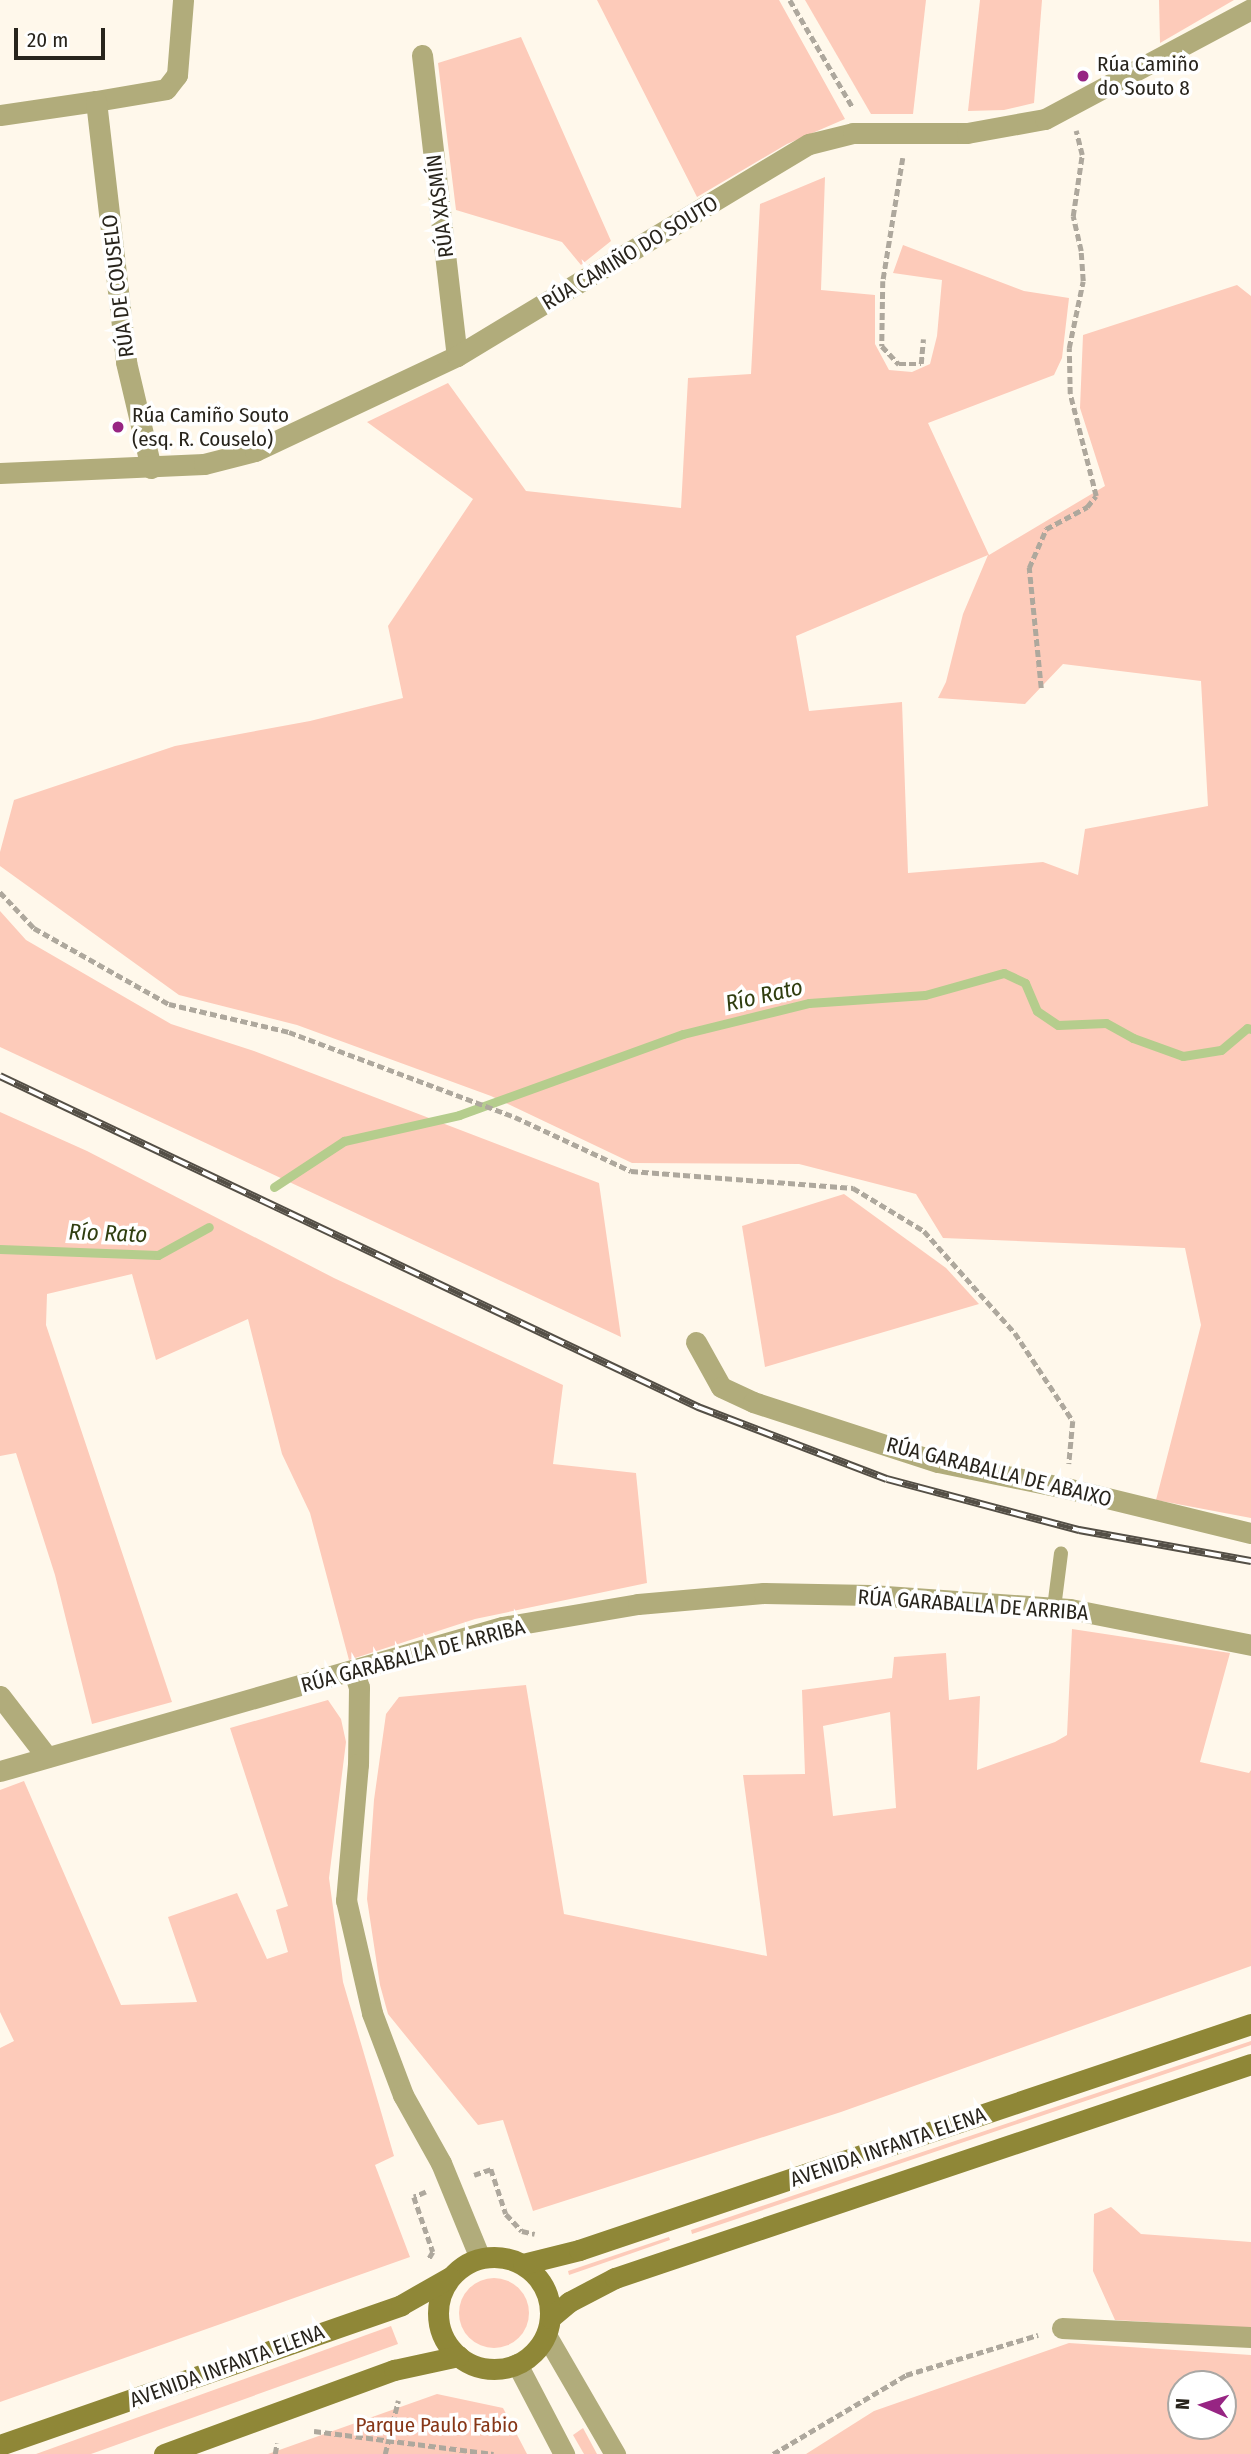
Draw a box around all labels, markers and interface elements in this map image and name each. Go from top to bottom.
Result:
scale bar [18,14,108,58]
text: 20 m [27,27,68,53]
place label: Rúa Camiño do Souto 8 [1097,51,1199,101]
marker: Rúa Camiño do Souto 8 [1075,68,1091,84]
street label: RÚA XASMÍN [421,153,459,259]
street label: RÚA CAMIÑO DO SOUTO [537,190,723,316]
street label: RÚA DE COUSELO [97,213,139,359]
place label: Rúa Camiño Souto (esq. R. Couselo) [132,402,289,452]
marker: Rúa Camiño Souto (esq. R. Couselo) [110,419,126,435]
water label: Río Rato [723,973,805,1017]
water label: Río Rato [68,1218,148,1248]
street label: RÚA GARABALLA DE ABAIXO [884,1432,1114,1512]
street label: RÚA GARABALLA DE ARRIBA [857,1584,1089,1626]
street label: RÚA GARABALLA DE ARRIBA [298,1614,528,1698]
street label: AVENIDA INFANTA ELENA [787,2102,989,2192]
street label: AVENIDA INFANTA ELENA [126,2319,328,2413]
north arrow [1167,2370,1237,2440]
text: N [1171,2398,1194,2410]
park label: Parque Paulo Fabio [356,2412,518,2438]

